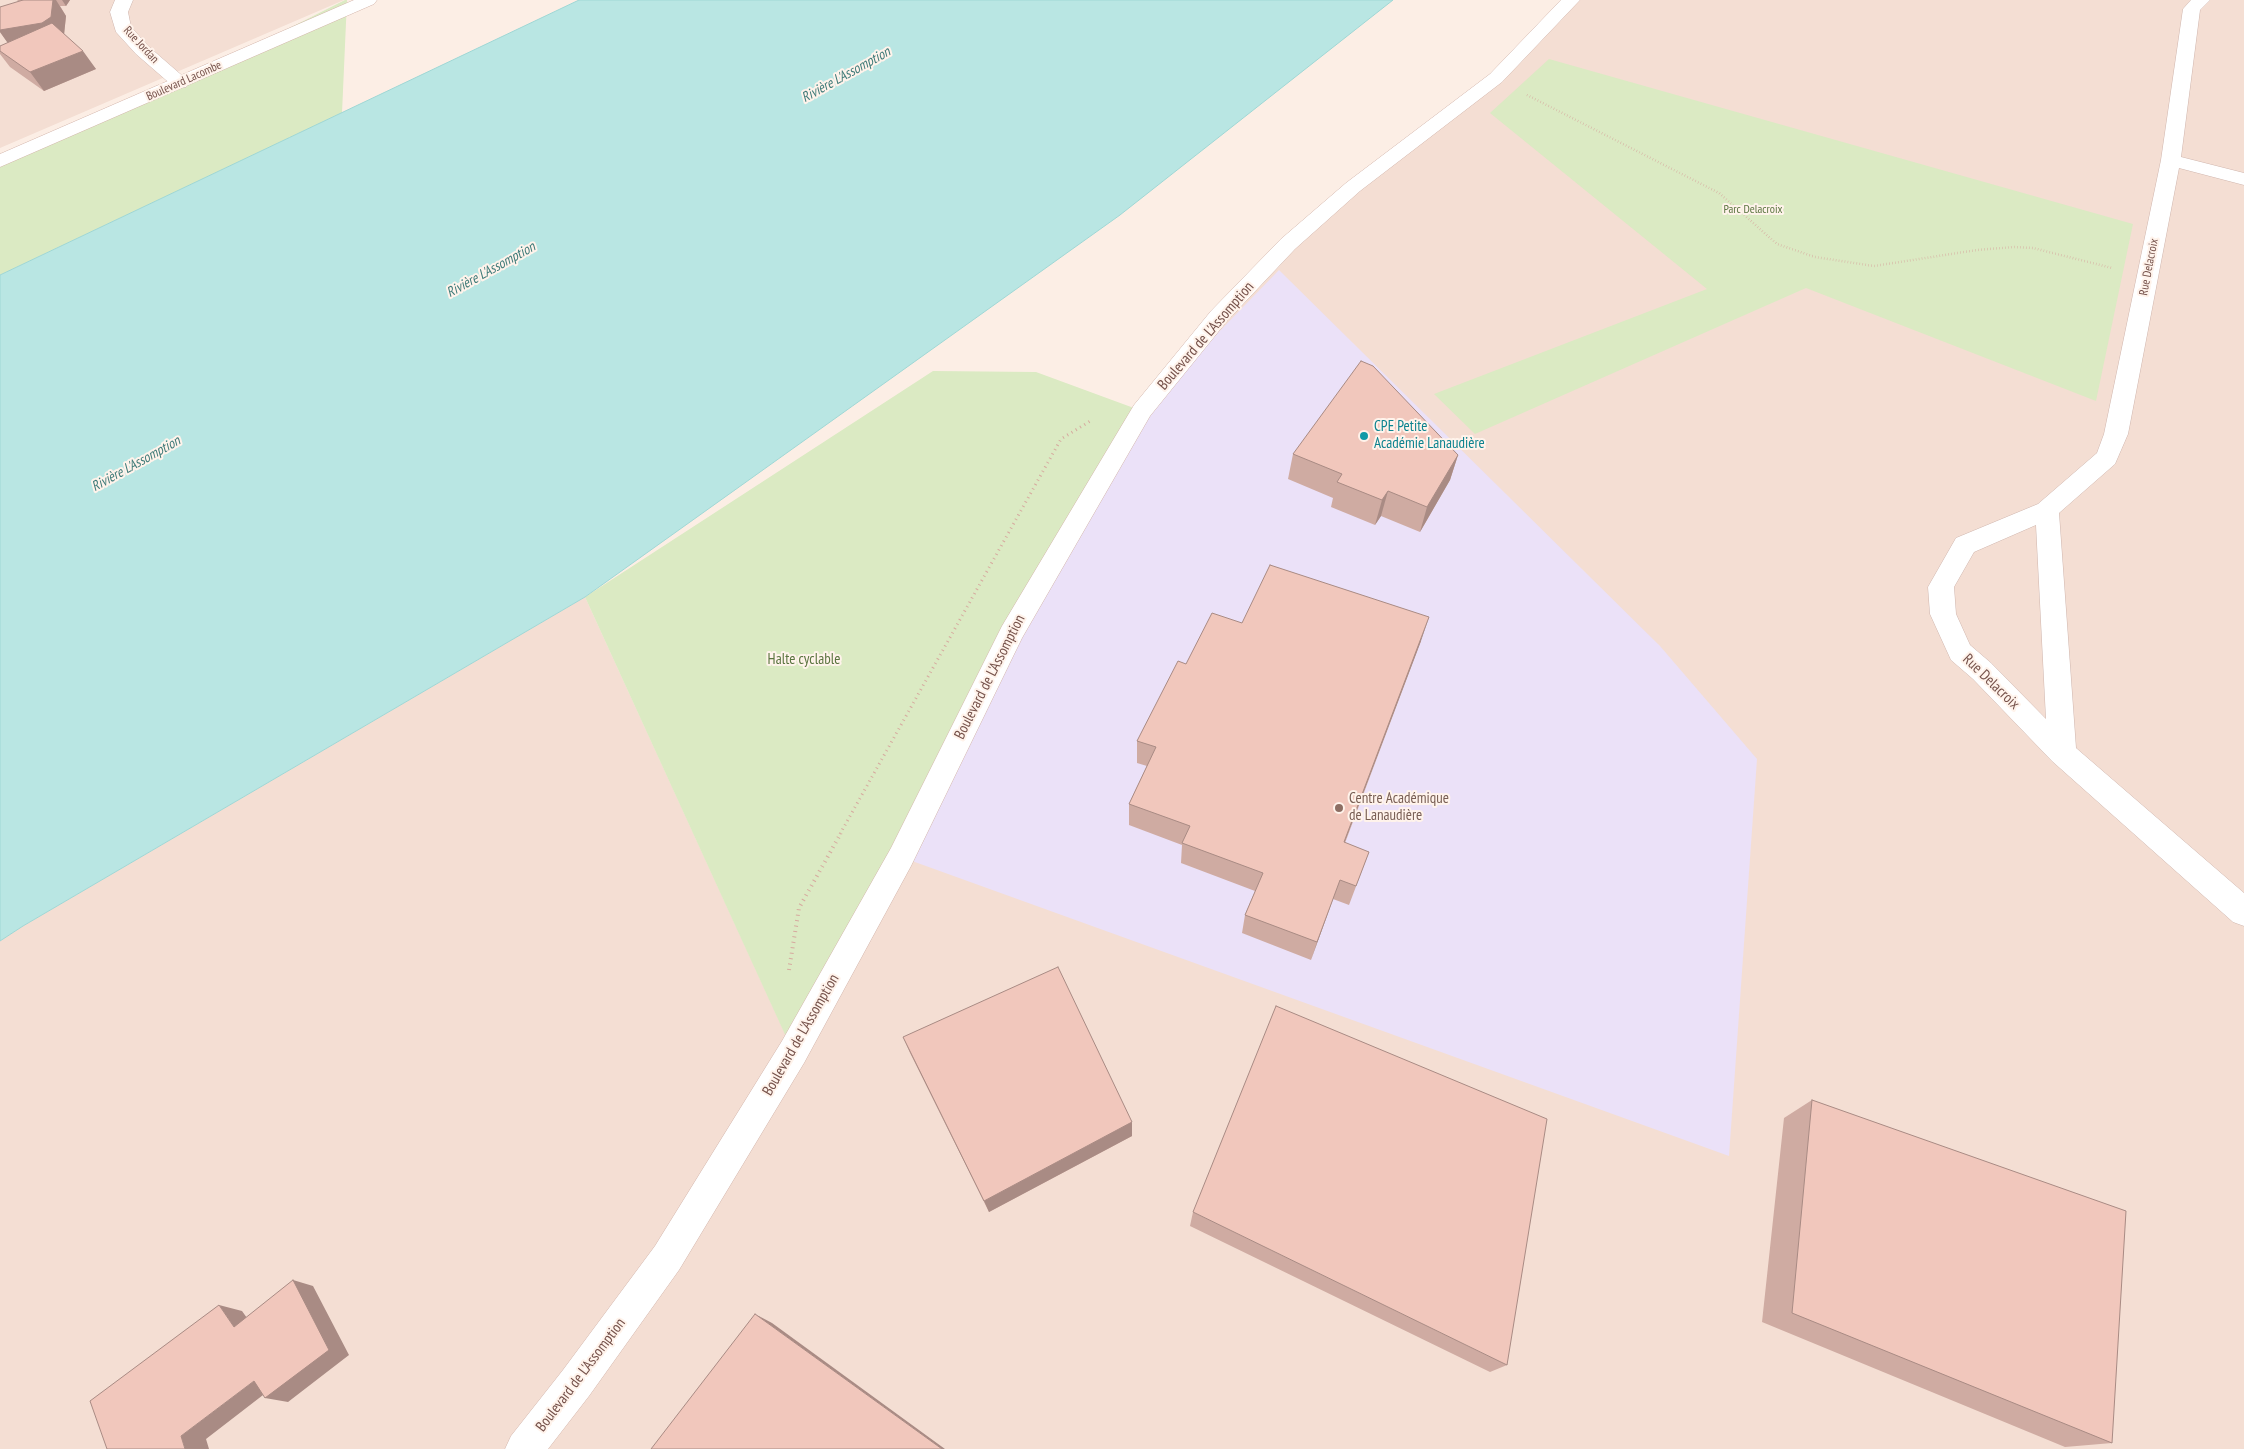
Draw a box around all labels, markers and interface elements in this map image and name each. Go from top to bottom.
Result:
street label: Rue Jordan [120,24,162,66]
water label: Rivière L'Assomption [799,44,893,106]
street label: Boulevard Lacombe [144,58,224,104]
park label: Parc Delacroix [1723,203,1783,217]
street label: Rue Delacroix [2136,237,2162,297]
water label: Rivière L'Assomption [444,239,538,301]
street label: Boulevard de L'Assomption [1154,278,1258,394]
place label: CPE Petite Académie Lanaudière [1374,418,1485,453]
marker: CPE Petite Académie Lanaudière [1358,430,1370,442]
water label: Rivière L'Assomption [89,433,183,495]
street label: Boulevard de L'Assomption [951,612,1029,742]
park label: Halte cyclable [768,651,840,669]
street label: Rue Delacroix [1959,651,2023,713]
place label: Centre Académique de Lanaudière [1349,790,1449,825]
marker: Centre Académique de Lanaudière [1333,802,1345,814]
street label: Boulevard de L'Assomption [759,971,843,1099]
street label: Boulevard de L'Assomption [532,1315,630,1435]

